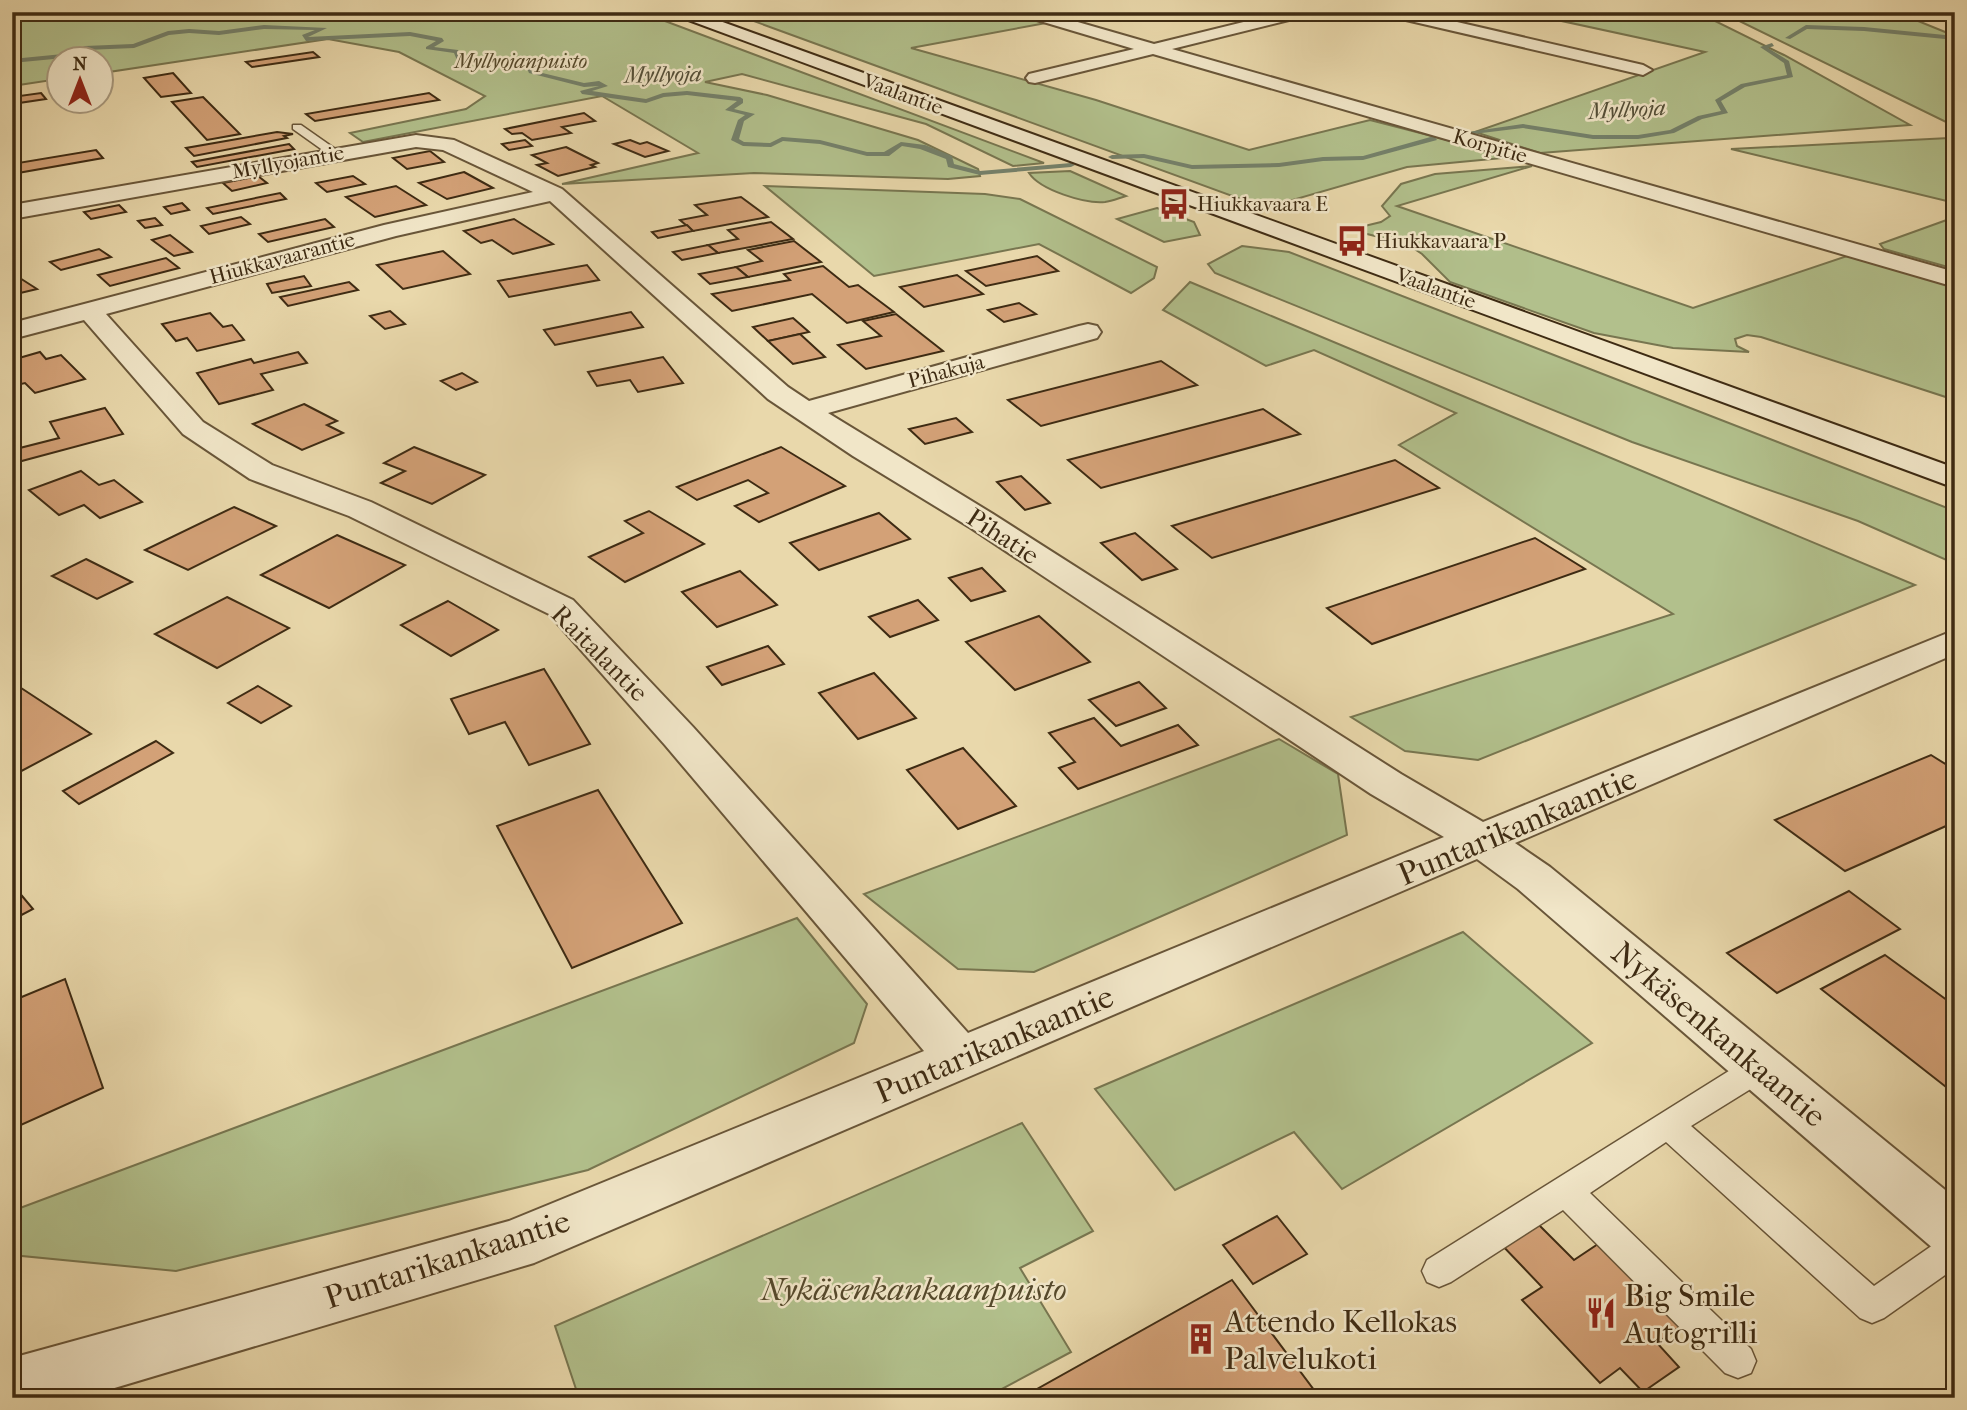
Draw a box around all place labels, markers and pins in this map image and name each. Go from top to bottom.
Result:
bus stop icon: Hiukkavaara E [1157,187,1191,221]
place label: Hiukkavaara E [1197,192,1328,216]
bus stop icon: Hiukkavaara P [1335,224,1369,258]
place label: Hiukkavaara P [1375,229,1506,253]
place label: Big Smile Autogrilli [1622,1277,1758,1351]
restaurant icon: Big Smile Autogrilli [1584,1296,1618,1330]
place label: Attendo Kellokas Palvelukoti [1222,1303,1457,1377]
building icon: Attendo Kellokas Palvelukoti [1184,1322,1218,1356]

